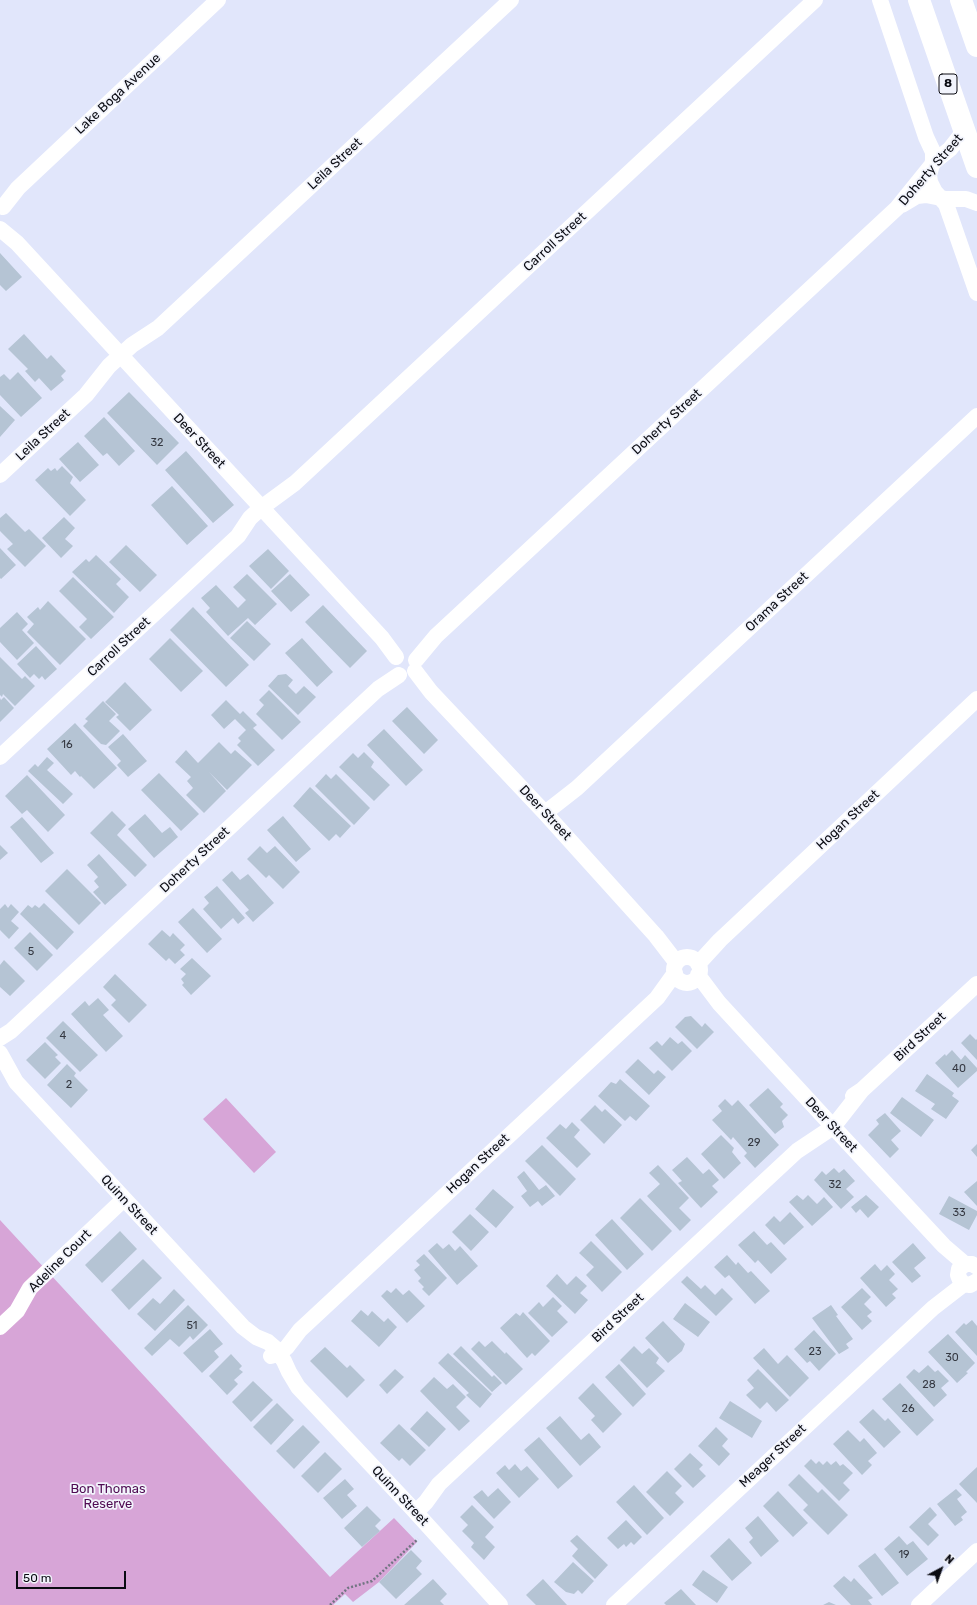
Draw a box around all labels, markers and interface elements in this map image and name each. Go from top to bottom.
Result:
street label: Lake Boga Avenue [72,50,164,138]
road number: 8 [939,74,957,94]
street label: Doherty Street [896,131,966,209]
street label: Leila Street [305,135,365,193]
street label: Carroll Street [520,209,590,275]
street label: Doherty Street [629,386,705,458]
street label: Leila Street [13,406,73,464]
street label: Deer Street [170,410,228,472]
house number: 32 [150,436,164,450]
street label: Orama Street [742,569,812,635]
street label: Carroll Street [84,614,154,680]
house number: 16 [61,738,73,752]
street label: Deer Street [516,782,574,844]
street label: Hogan Street [813,787,883,853]
street label: Doherty Street [157,824,233,896]
house number: 5 [28,945,34,959]
street label: Bird Street [891,1009,949,1065]
house number: 4 [60,1029,66,1043]
house number: 40 [952,1062,966,1076]
house number: 2 [66,1078,72,1092]
street label: Deer Street [802,1094,860,1156]
street label: Hogan Street [443,1131,513,1197]
house number: 29 [748,1136,760,1150]
street label: Quinn Street [97,1172,161,1238]
house number: 32 [828,1178,842,1192]
house number: 33 [952,1206,966,1220]
street label: Adeline Court [25,1226,95,1296]
street label: Bird Street [589,1290,647,1346]
house number: 51 [186,1319,198,1333]
house number: 23 [808,1345,822,1359]
house number: 30 [945,1351,959,1365]
house number: 28 [922,1378,936,1392]
house number: 26 [901,1402,915,1416]
street label: Meager Street [736,1421,810,1491]
street label: Quinn Street [368,1463,432,1529]
park label: Bon Thomas Reserve [70,1481,146,1512]
house number: 19 [898,1548,910,1562]
north arrow [921,1549,961,1589]
text: N [942,1552,956,1567]
scale bar [18,1563,128,1589]
text: 50 m [23,1571,51,1585]

